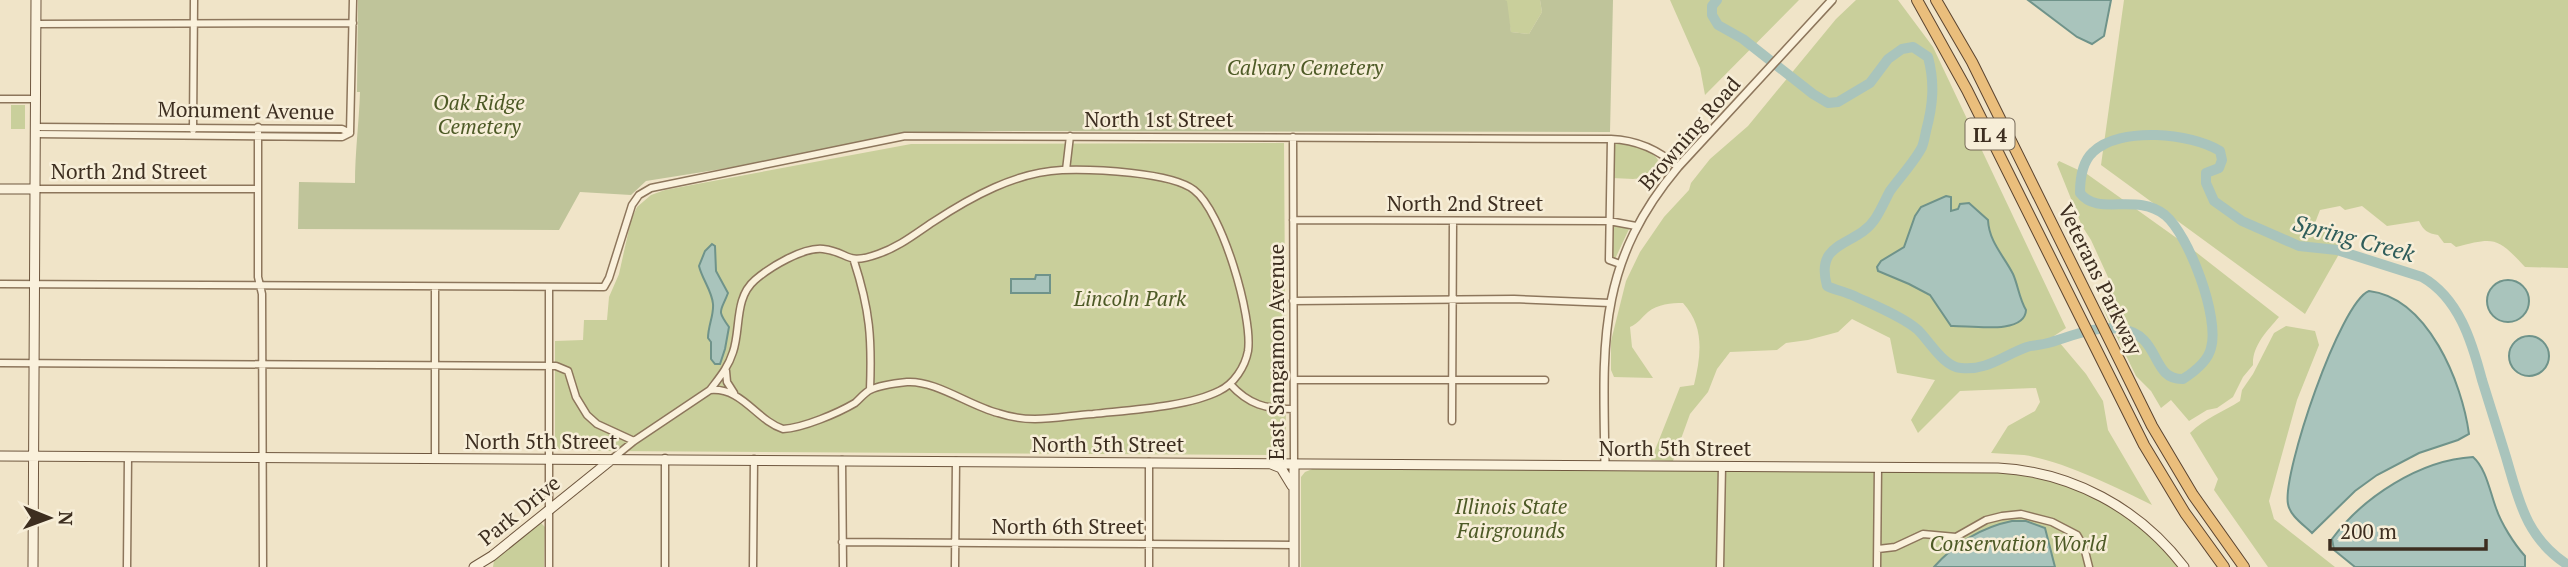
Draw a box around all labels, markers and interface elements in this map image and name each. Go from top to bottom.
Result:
park label: Calvary Cemetery [1227,53,1384,81]
street label: Browning Road [1632,70,1746,196]
park label: Oak Ridge Cemetery [433,88,525,140]
street label: Monument Avenue [157,94,335,126]
street label: North 1st Street [1084,105,1234,133]
road number: IL 4 [1966,118,2014,150]
street label: North 2nd Street [51,157,208,185]
street label: North 2nd Street [1387,189,1544,217]
street label: Veterans Parkway [2052,199,2150,360]
water label: Spring Creek [2290,207,2419,269]
street label: East Sangamon Avenue [1262,244,1290,460]
park label: Lincoln Park [1073,284,1187,312]
street label: North 5th Street [465,427,618,455]
street label: North 5th Street [1032,430,1185,458]
street label: North 5th Street [1599,434,1752,462]
street label: Park Drive [472,469,566,551]
north arrow [14,483,84,553]
park label: Illinois State Fairgrounds [1454,492,1568,544]
scale bar [2330,508,2486,552]
text: N [54,511,79,526]
street label: North 6th Street [992,512,1145,540]
text: 200 m [2340,517,2397,545]
park label: Conservation World [1930,529,2107,557]

